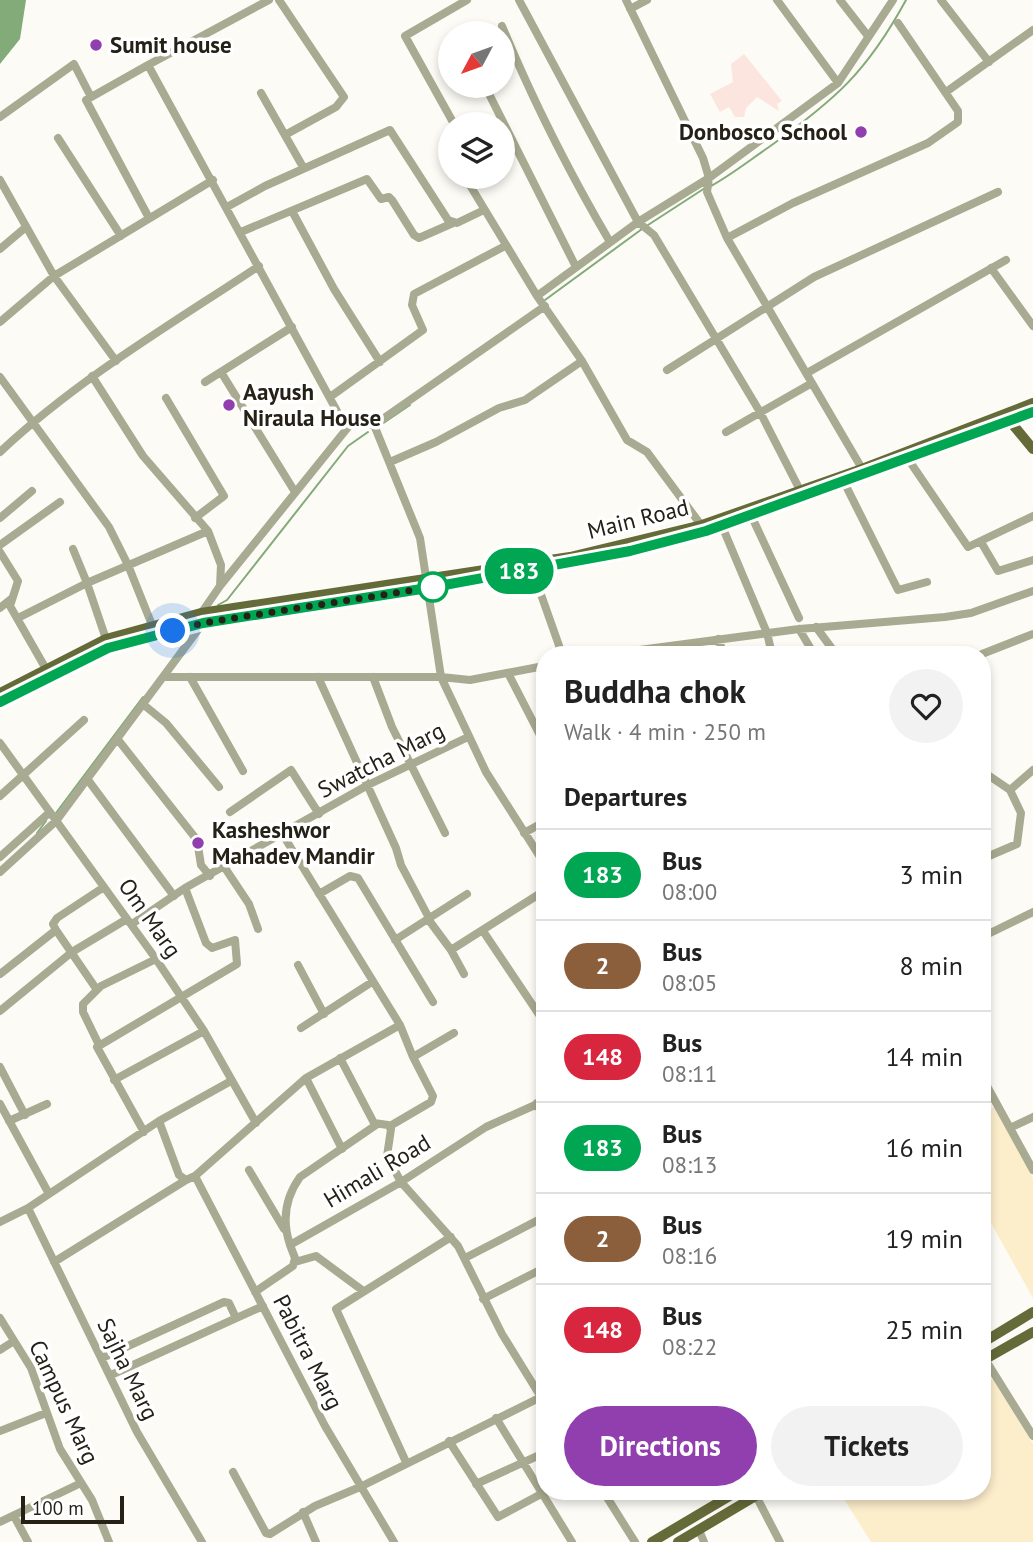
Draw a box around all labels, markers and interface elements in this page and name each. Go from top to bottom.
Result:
north arrow [438,21,514,98]
map controls [438,21,515,189]
place label: Sumit house [110,30,232,59]
marker: Sumit house [88,37,104,53]
button: layers [438,112,515,189]
place label: Donbosco School [679,117,847,146]
marker: Donbosco School [853,124,869,140]
place label: Aayush Niraula House [243,377,381,432]
marker: Aayush Niraula House [221,397,237,413]
street label: Main Road [584,492,691,545]
line badge: 183 [479,548,559,594]
text: 183 [499,555,539,586]
unlabelled marker [418,572,448,602]
your location [155,613,190,648]
text: Buddha chok [564,669,746,712]
button: heart [889,669,963,743]
street label: Swatcha Marg [313,715,449,804]
text: Walk · 4 min · 250 m [564,717,766,746]
text: Departures [564,780,687,813]
place label: Kasheshwor Mahadev Mandir [212,815,375,870]
marker: Kasheshwor Mahadev Mandir [190,835,206,851]
text: Bus [662,844,702,877]
text: 3 min [900,858,963,891]
text: 183 [582,859,623,890]
street label: Om Marg [113,872,188,963]
text: 08:00 [662,877,717,906]
text: Bus [662,935,702,968]
text: 8 min [900,949,963,982]
text: 2 [596,950,609,981]
text: 08:05 [662,968,717,997]
text: Bus [662,1026,702,1059]
text: 14 min [885,1040,963,1073]
text: 148 [582,1041,623,1072]
text: 08:11 [662,1059,717,1088]
text: Bus [662,1117,702,1150]
street label: Himali Road [318,1127,435,1214]
text: 16 min [885,1131,963,1164]
text: 183 [582,1132,623,1163]
text: 08:13 [662,1150,717,1179]
text: Bus [662,1208,702,1241]
text: 19 min [885,1222,963,1255]
text: 2 [596,1223,609,1254]
text: 08:16 [662,1241,717,1270]
street label: Pabitra Marg [267,1290,350,1414]
text: Bus [662,1299,702,1332]
street label: Sajha Marg [91,1313,166,1424]
text: 25 min [885,1313,963,1346]
text: 148 [582,1314,623,1345]
text: 08:22 [662,1332,717,1361]
street label: Campus Marg [23,1335,106,1468]
button: Directions [564,1406,757,1486]
button: Tickets [771,1406,963,1486]
scale bar [21,1493,124,1525]
text: 100 m [32,1496,84,1520]

